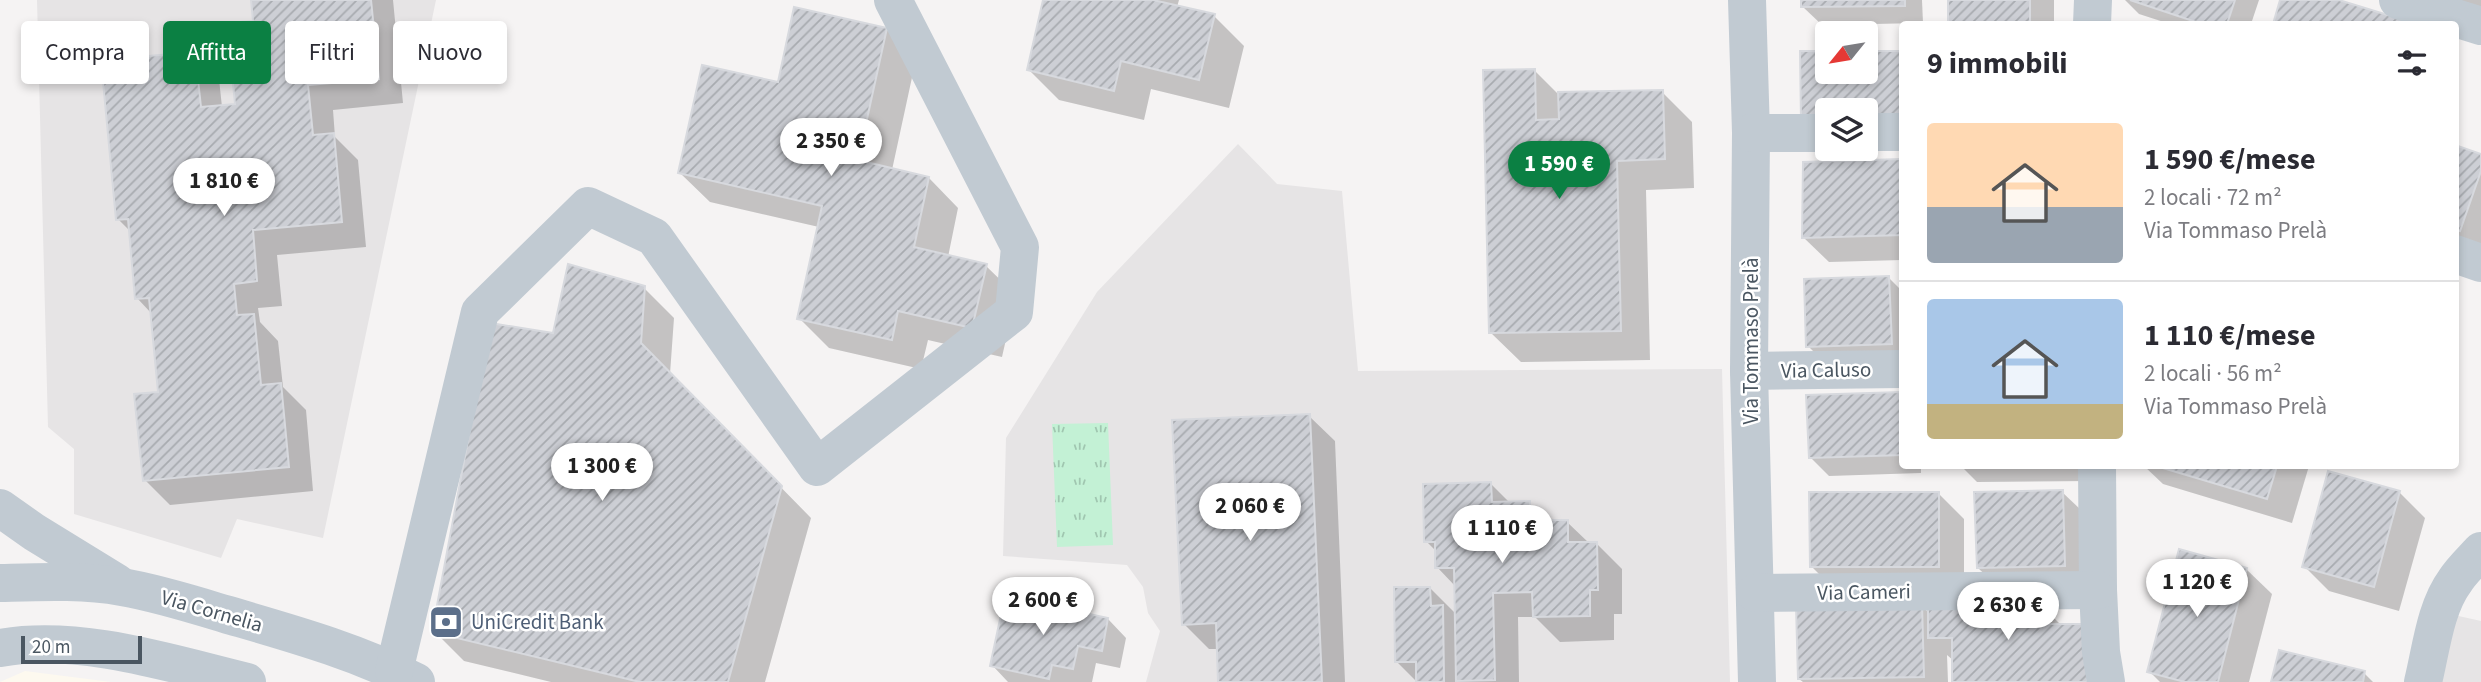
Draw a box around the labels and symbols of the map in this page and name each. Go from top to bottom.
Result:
north arrow [1815,21,1878,84]
pin: 2 350 € [766,118,896,178]
pin: 1 590 € [1494,142,1624,201]
pin: 1 810 € [159,158,289,218]
street label: Via Tommaso Prelà [1736,257,1766,425]
street label: Via Caluso [1781,354,1871,386]
pin: 1 300 € [537,444,667,503]
pin: 2 060 € [1185,484,1315,543]
pin: 1 110 € [1437,505,1567,565]
pin: 1 120 € [2132,560,2262,619]
street label: Via Cameri [1817,576,1911,608]
pin: 2 600 € [978,578,1108,637]
street label: Via Cornelia [158,582,266,640]
pin: 2 630 € [1943,582,2073,642]
bank icon: UniCredit Bank [427,603,465,641]
place label: UniCredit Bank [471,607,604,637]
scale bar [21,633,142,665]

